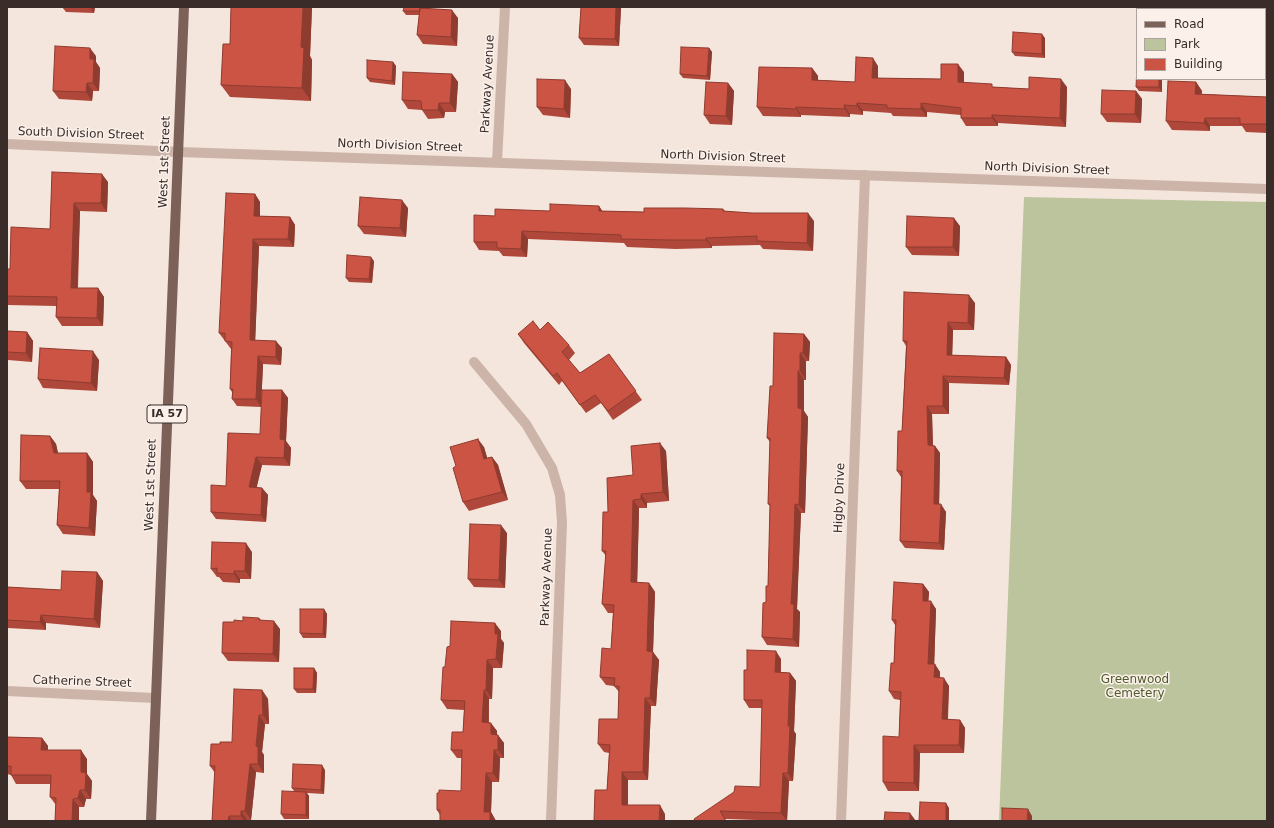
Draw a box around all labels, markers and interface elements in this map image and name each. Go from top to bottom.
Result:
legend [1136,8,1266,80]
text: Road [1174,17,1204,31]
street label: Parkway Avenue [478,34,498,134]
text: Park [1174,37,1200,51]
text: Building [1174,57,1223,71]
street label: West 1st Street [156,116,174,208]
street label: South Division Street [18,125,144,143]
street label: North Division Street [337,137,463,155]
street label: North Division Street [660,148,786,166]
street label: North Division Street [984,160,1110,178]
road number: IA 57 [147,405,187,423]
street label: West 1st Street [142,439,160,531]
street label: Higby Drive [832,463,848,533]
street label: Parkway Avenue [538,527,556,627]
street label: Catherine Street [32,673,132,691]
park label: Greenwood Cemetery [1101,673,1169,701]

